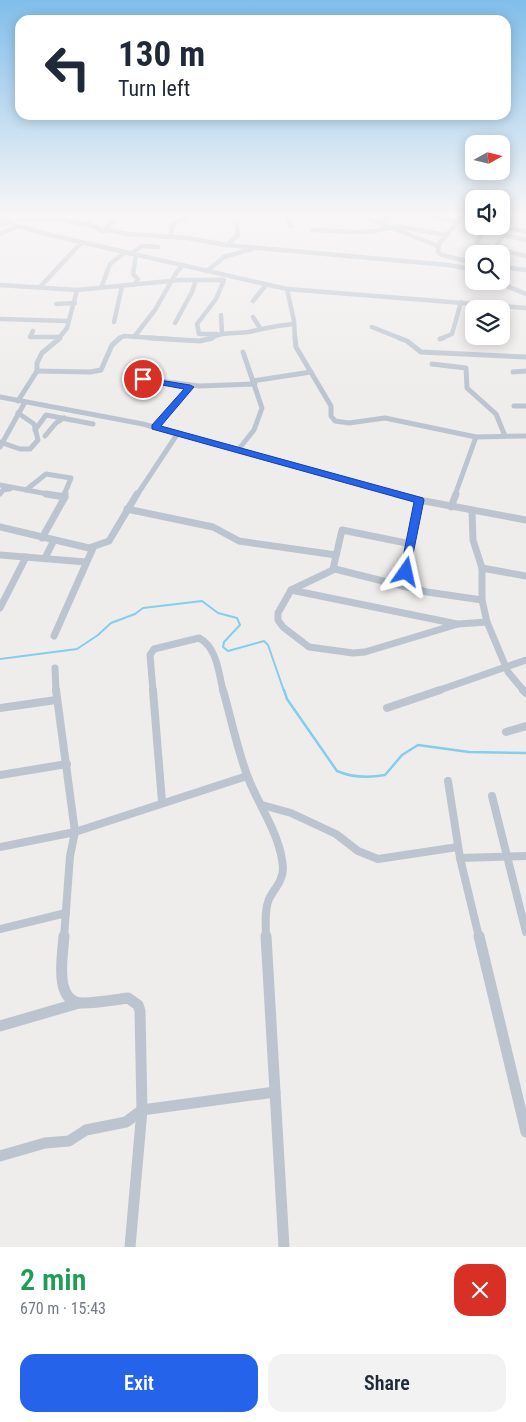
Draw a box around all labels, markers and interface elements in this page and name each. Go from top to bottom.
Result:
text: 130 m [118,34,205,75]
icon: left [35,35,100,100]
text: Turn left [118,76,190,101]
north arrow [465,135,510,180]
map controls [465,135,510,345]
button: sound [465,190,510,235]
button: search [465,245,510,290]
button: layers [465,300,510,345]
pin [122,358,164,400]
icon: arrive [129,365,157,393]
position arrow [379,545,431,597]
text: 2 min [20,1262,86,1297]
button: close [454,1264,506,1316]
text: 670 m · 15:43 [20,1299,106,1318]
button: Exit [20,1354,258,1412]
button: Share [268,1354,506,1412]

